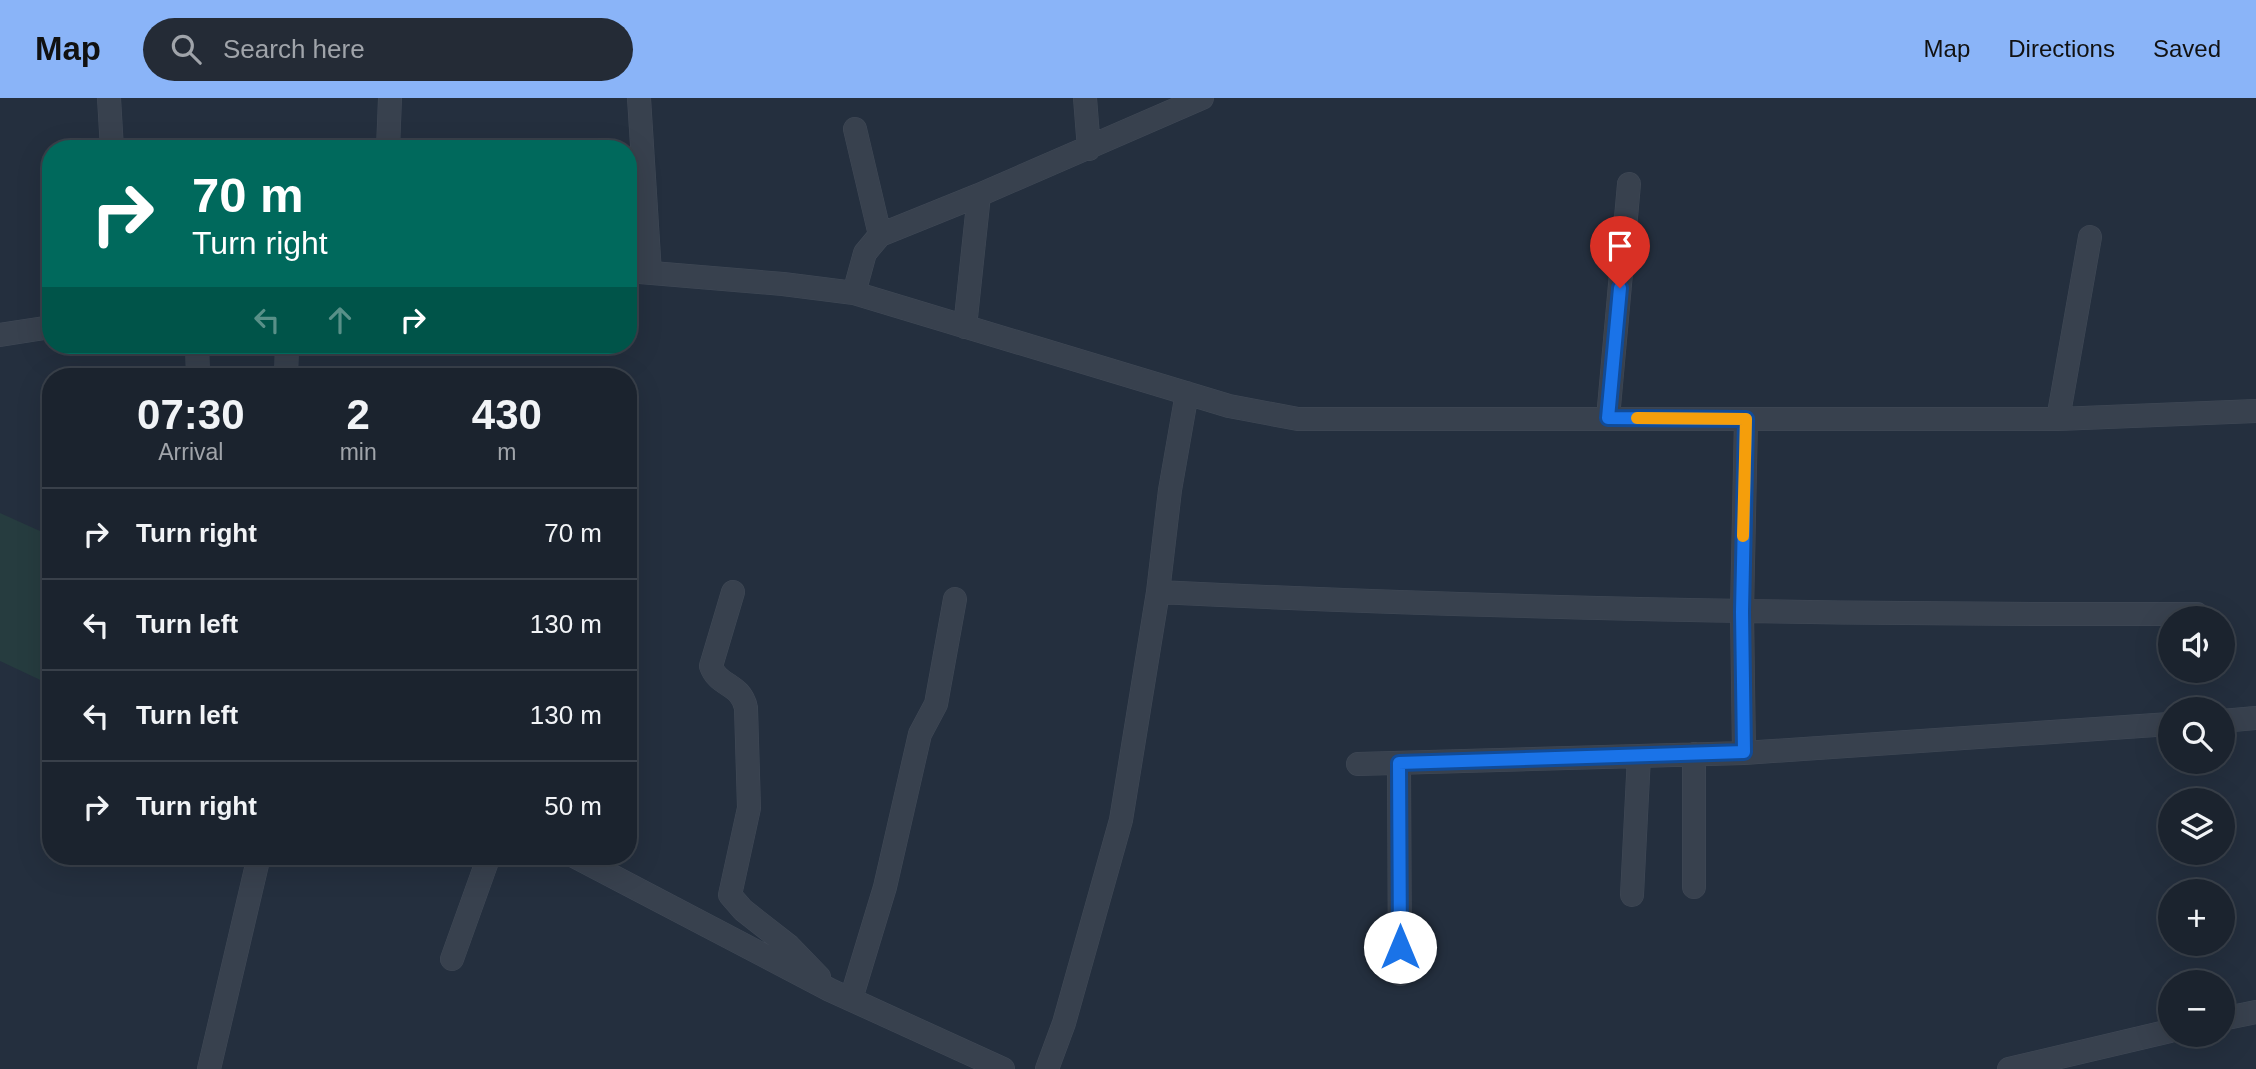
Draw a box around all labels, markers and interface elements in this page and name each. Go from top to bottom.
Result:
search box [143,18,633,81]
text: Map [35,30,101,67]
icon: search [167,30,205,68]
text: Search here [223,34,365,64]
text: Map [1924,35,1970,62]
text: Directions [2008,35,2115,62]
text: Saved [2153,35,2221,62]
icon: right [77,168,168,259]
text: 70 m [192,168,304,222]
pin [1590,216,1650,288]
text: Turn right [192,225,328,261]
icon: arrive [1601,227,1639,265]
icon: left [248,301,286,339]
icon: ahead [321,301,359,339]
icon: right [394,301,432,339]
text: 07:30 [137,391,245,438]
text: 2 [346,391,370,438]
text: 430 [472,391,542,438]
text: Arrival [158,439,223,465]
text: min [340,439,377,465]
text: m [497,439,516,465]
icon: right [77,515,115,553]
text: Turn right [136,518,257,548]
text: 70 m [544,518,602,548]
icon: left [77,606,115,644]
map controls [2158,606,2235,1047]
button: sound [2158,606,2235,683]
text: Turn left [136,609,238,639]
text: 130 m [530,609,602,639]
icon: left [77,697,115,735]
button: search [2158,697,2235,774]
text: Turn left [136,700,238,730]
text: 130 m [530,700,602,730]
icon: right [77,788,115,826]
button: layers [2158,788,2235,865]
text: Turn right [136,791,257,821]
text: 50 m [544,791,602,821]
button: + [2158,879,2235,956]
position arrow [1363,910,1437,984]
button: − [2158,970,2235,1047]

